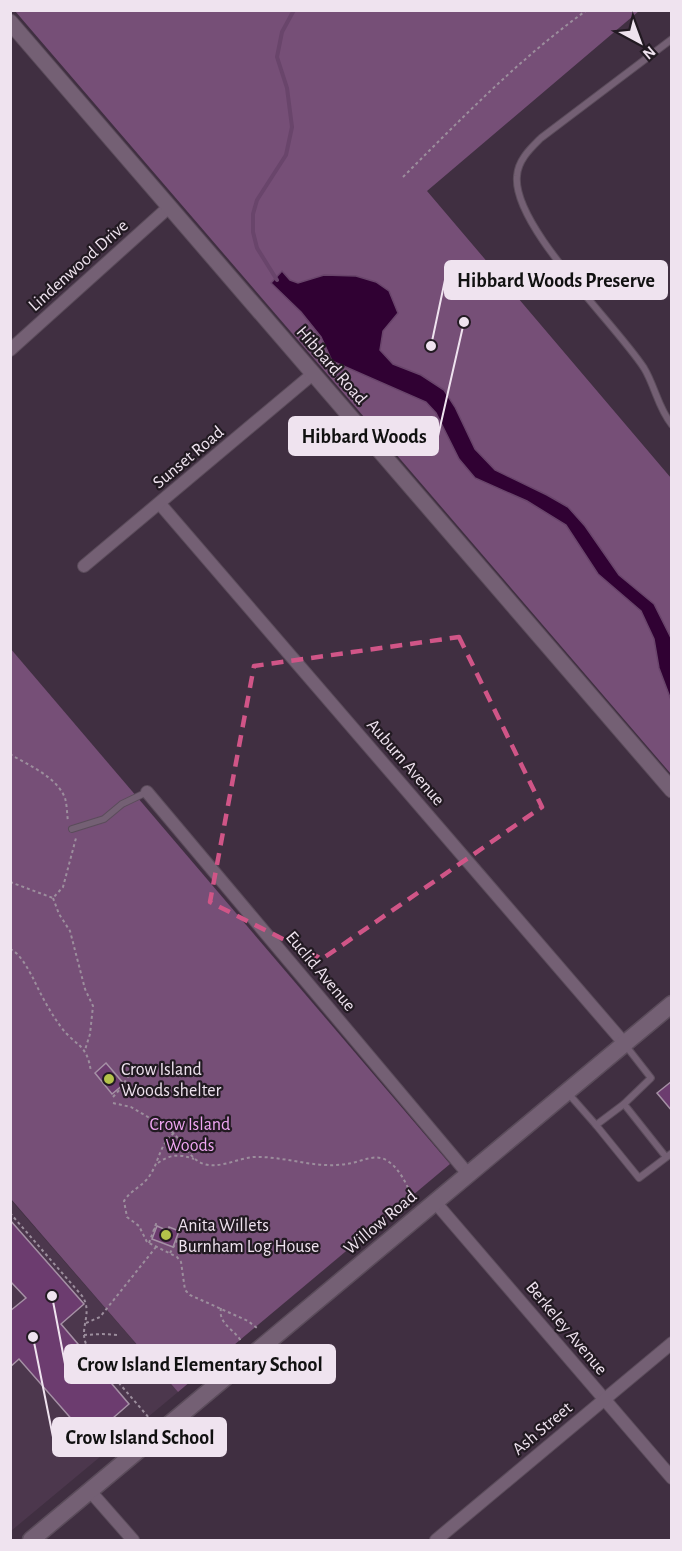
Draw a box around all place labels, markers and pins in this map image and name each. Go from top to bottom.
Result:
callout: Hibbard Woods Preserve [445,261,667,299]
callout: Hibbard Woods [289,417,438,455]
place label: Crow Island Woods shelter [121,1061,221,1100]
marker: Crow Island Woods shelter [102,1072,116,1086]
place label: Anita Willets Burnham Log House [178,1217,319,1256]
marker: Anita Willets Burnham Log House [159,1228,173,1242]
callout: Crow Island Elementary School [65,1345,335,1383]
callout: Crow Island School [53,1418,226,1456]

